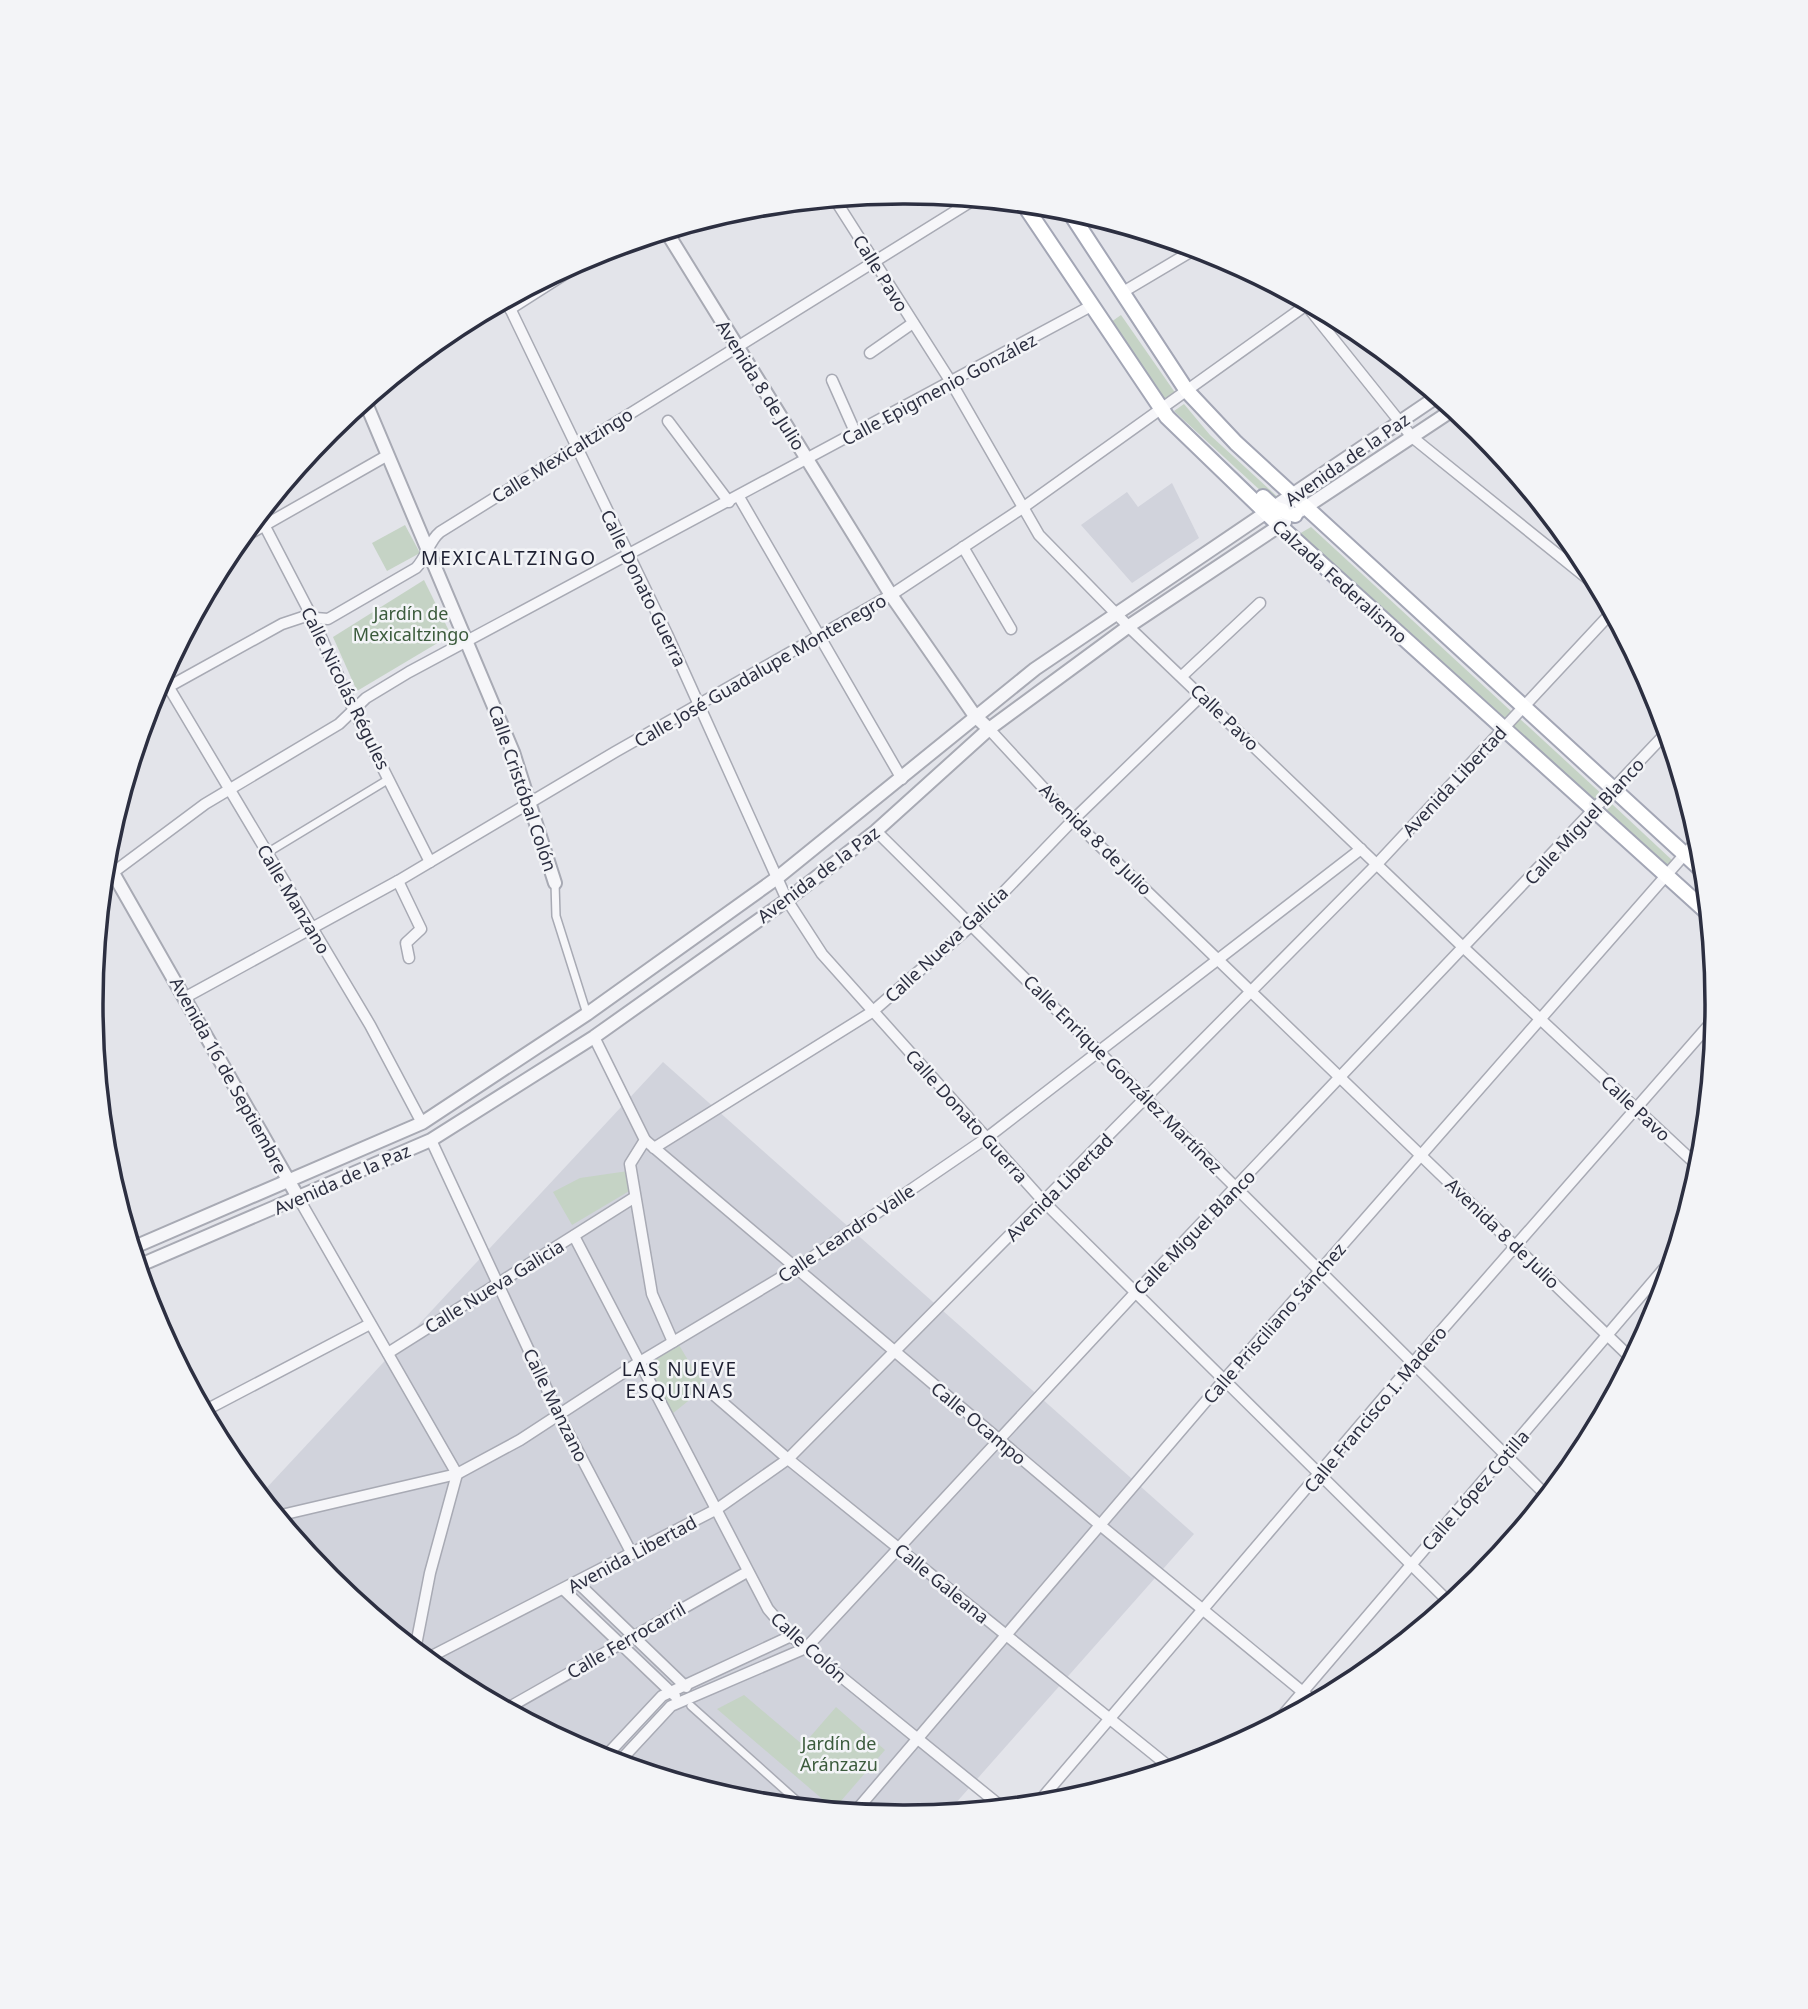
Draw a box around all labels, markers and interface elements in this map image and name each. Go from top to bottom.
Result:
street label: Calle Pavo [848,230,914,316]
street label: Avenida 8 de Julio [711,315,811,455]
street label: Calle Epigmenio González [837,327,1041,451]
street label: Calle Mexicaltzingo [487,402,637,508]
street label: Avenida de la Paz [1280,407,1414,511]
street label: Calle Donato Guerra [596,505,692,671]
street label: Calzada Federalismo [1267,514,1413,648]
district label: MEXICALTZINGO [421,545,597,571]
street label: Calle José Guadalupe Montenegro [630,588,890,752]
park label: Jardín de Mexicaltzingo [353,601,469,646]
street label: Calle Nicolás Régules [296,603,396,773]
street label: Calle Pavo [1186,678,1264,756]
street label: Calle Cristóbal Colón [483,702,563,874]
street label: Avenida Libertad [1397,721,1511,841]
street label: Calle Miguel Blanco [1519,752,1649,890]
street label: Avenida 8 de Julio [1035,778,1157,900]
street label: Avenida de la Paz [752,820,884,928]
street label: Calle Manzano [252,840,336,958]
street label: Calle Nueva Galicia [879,881,1013,1007]
street label: Calle Enrique González Martínez [1018,969,1228,1179]
street label: Avenida 16 de Septiembre [165,972,293,1178]
street label: Calle Donato Guerra [901,1044,1033,1188]
street label: Calle Pavo [1596,1070,1676,1146]
street label: Avenida Libertad [1000,1128,1118,1246]
street label: Avenida de la Paz [270,1138,414,1220]
street label: Calle Miguel Blanco [1128,1164,1260,1300]
street label: Avenida 8 de Julio [1441,1172,1565,1294]
street label: Calle Leandro Valle [773,1178,919,1288]
street label: Calle Nueva Galicia [420,1233,568,1339]
street label: Calle Prisciliano Sánchez [1197,1237,1351,1409]
street label: Calle Francisco I. Madero [1298,1321,1452,1497]
street label: Calle Manzano [518,1344,594,1466]
district label: LAS NUEVE ESQUINAS [622,1356,738,1404]
street label: Calle Ocampo [926,1376,1032,1470]
street label: Calle López Cotilla [1416,1424,1534,1556]
street label: Avenida Libertad [563,1510,701,1598]
street label: Calle Galeana [890,1538,994,1628]
street label: Calle Ferrocarril [562,1596,690,1684]
street label: Calle Colón [766,1606,852,1688]
park label: Jardín de Aránzazu [800,1731,878,1776]

